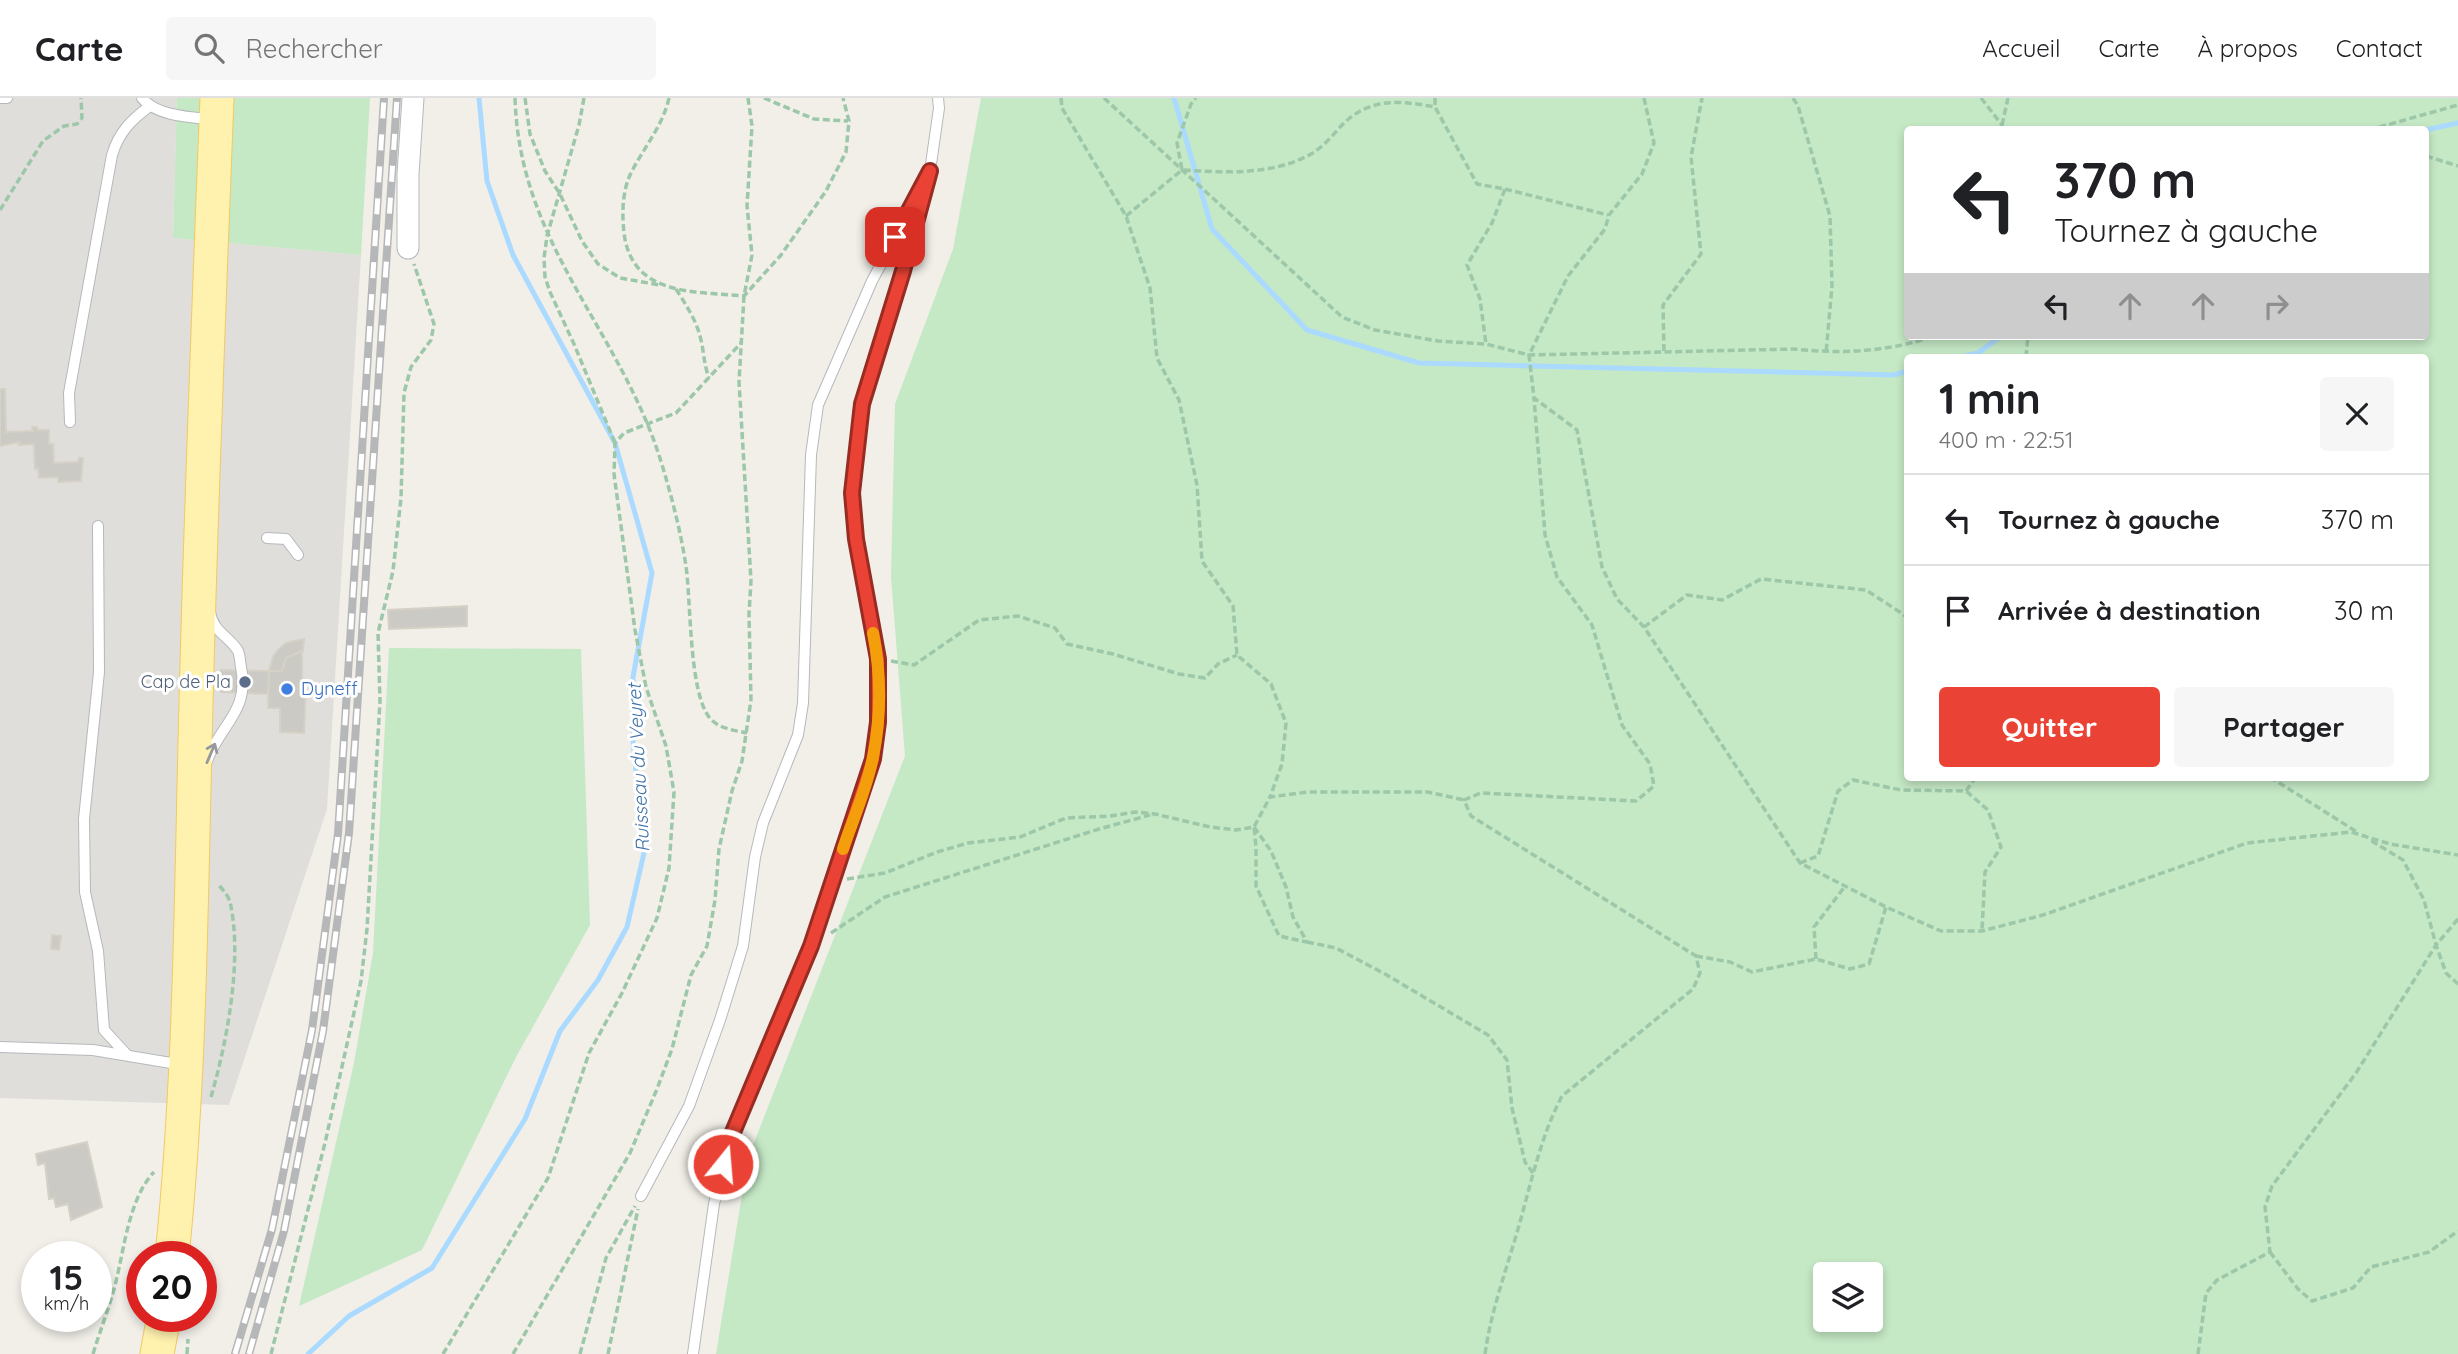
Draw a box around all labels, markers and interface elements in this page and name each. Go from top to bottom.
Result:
search box [166,17,656,80]
text: Carte [35,28,124,69]
icon: search [190,29,228,67]
text: Rechercher [246,32,383,65]
text: Accueil [1982,33,2061,63]
text: Carte [2099,33,2160,63]
text: À propos [2198,33,2298,63]
text: Contact [2336,33,2423,63]
text: 370 m [2054,149,2196,210]
icon: left [1939,154,2030,245]
pin [865,207,925,267]
text: Tournez à gauche [2054,210,2318,250]
icon: arrive [876,218,914,256]
icon: left [2038,287,2076,325]
icon: ahead [2111,287,2149,325]
icon: ahead [2184,287,2222,325]
icon: right [2257,287,2295,325]
text: 1 min [1939,372,2041,425]
button: close [2320,377,2394,451]
text: 400 m · 22:51 [1939,425,2074,454]
icon: left [1939,501,1977,539]
text: Tournez à gauche [1998,503,2220,536]
text: 370 m [2321,503,2394,536]
icon: arrive [1939,592,1977,630]
text: Arrivée à destination [1998,594,2261,627]
text: 30 m [2334,594,2394,627]
place label: Cap de Pla [141,670,231,693]
marker: Cap de Pla [237,674,253,690]
place label: Dyneff [301,677,358,700]
water label: Ruisseau du Veyret [621,680,654,853]
marker: Dyneff [279,681,295,697]
button: Quitter [1939,687,2160,767]
button: Partager [2174,687,2394,767]
one-way arrow [205,742,218,764]
position arrow [686,1127,760,1201]
speed limit sign: 20 [126,1241,217,1332]
text: 15 [50,1255,83,1299]
map controls [1813,1262,1883,1332]
button: layers [1813,1262,1883,1332]
text: km/h [44,1292,89,1315]

